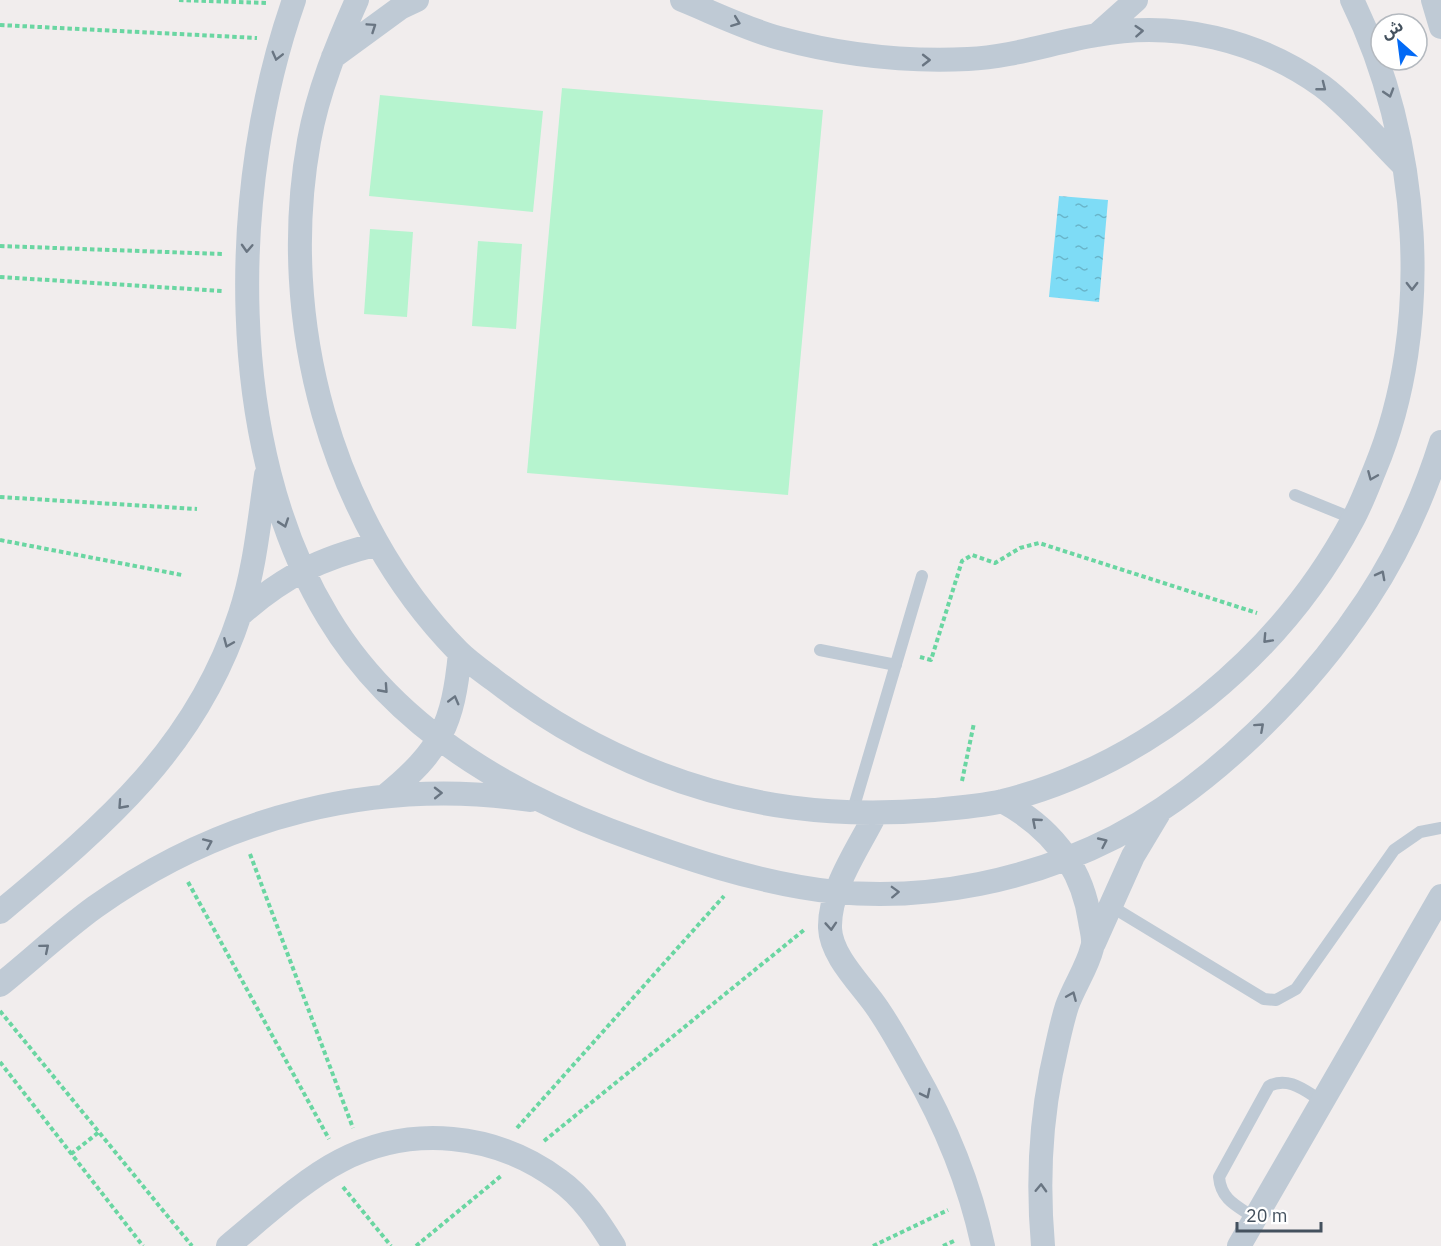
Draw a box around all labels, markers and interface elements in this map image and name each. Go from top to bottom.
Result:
north arrow [1369,12,1429,72]
one-way arrow [730,15,741,27]
text: ش [1378,15,1406,43]
one-way arrow [366,23,377,34]
one-way arrow [1135,24,1144,37]
one-way arrow [272,51,285,61]
one-way arrow [922,54,931,66]
one-way arrow [1315,80,1326,91]
one-way arrow [1382,87,1394,98]
one-way arrow [241,244,254,253]
one-way arrow [1406,282,1418,291]
one-way arrow [1367,470,1379,481]
one-way arrow [276,518,289,528]
one-way arrow [1374,571,1385,581]
one-way arrow [1264,632,1275,643]
one-way arrow [223,637,235,648]
one-way arrow [377,682,388,693]
one-way arrow [447,695,459,705]
one-way arrow [1253,723,1263,734]
one-way arrow [434,787,443,800]
one-way arrow [118,798,129,809]
one-way arrow [1032,818,1043,829]
one-way arrow [1097,837,1108,849]
one-way arrow [202,838,213,850]
one-way arrow [891,886,900,899]
one-way arrow [824,921,837,931]
one-way arrow [38,944,49,955]
one-way arrow [1064,991,1076,1002]
one-way arrow [919,1088,930,1099]
one-way arrow [1035,1183,1047,1192]
scale bar [1237,1195,1321,1233]
text: 20 m [1246,1204,1288,1227]

